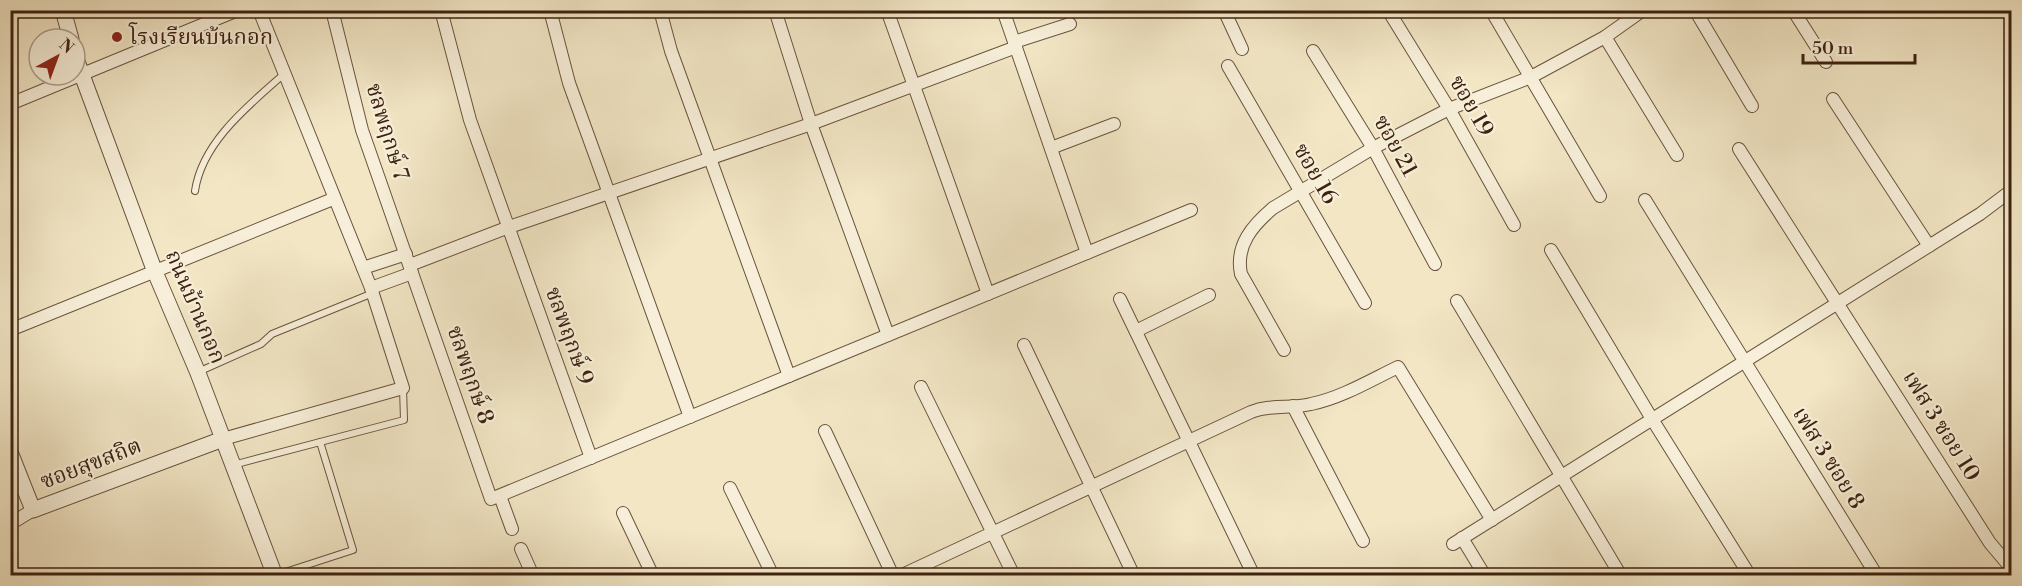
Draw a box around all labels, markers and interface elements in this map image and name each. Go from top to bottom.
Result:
place label: โรงเรียนบ้นกอก [128,22,273,51]
north arrow [27,27,87,87]
scale bar [1803,27,1916,65]
marker: โรงเรียนบ้นกอก [110,30,124,44]
text: N [55,35,78,58]
text: 50 m [1812,37,1854,60]
street label: ซอย 19 [1443,71,1499,141]
street label: ชลพฤกษ์ 7 [360,80,414,184]
street label: ซอย 21 [1367,111,1423,182]
street label: ซอย 16 [1287,139,1343,209]
street label: ถนนบ้านกอก [159,246,231,368]
street label: ชลพฤกษ์ 9 [539,284,599,388]
street label: ชลพฤกษ์ 8 [441,322,499,428]
street label: เฟส 3 ซอย 10 [1896,366,1986,486]
street label: เฟส 3 ซอย 8 [1786,402,1870,514]
street label: ซอยสุขสถิต [37,432,145,496]

